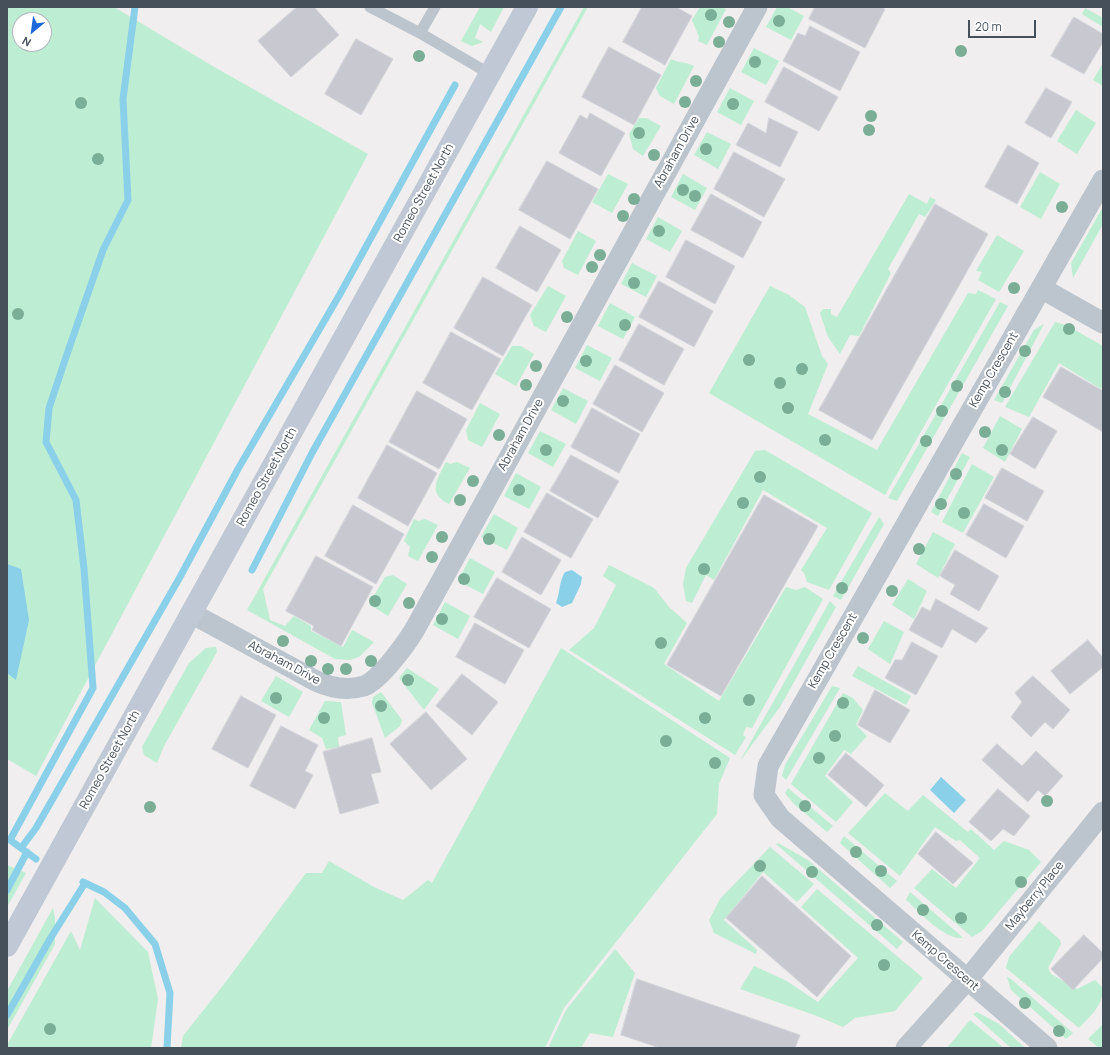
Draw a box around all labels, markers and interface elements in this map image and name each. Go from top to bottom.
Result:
north arrow [12,12,52,52]
scale bar [970,12,1038,38]
text: 20 m [975,18,1002,35]
text: N [19,34,34,51]
street label: Abraham Drive [651,114,703,190]
street label: Romeo Street North [391,141,457,245]
street label: Kemp Crescent [967,330,1021,410]
street label: Abraham Drive [495,397,547,473]
street label: Romeo Street North [234,425,300,529]
street label: Kemp Crescent [806,611,860,691]
street label: Abraham Drive [245,638,323,688]
street label: Romeo Street North [77,708,143,812]
street label: Mayberry Place [1003,859,1067,933]
street label: Kemp Crescent [908,928,982,994]

